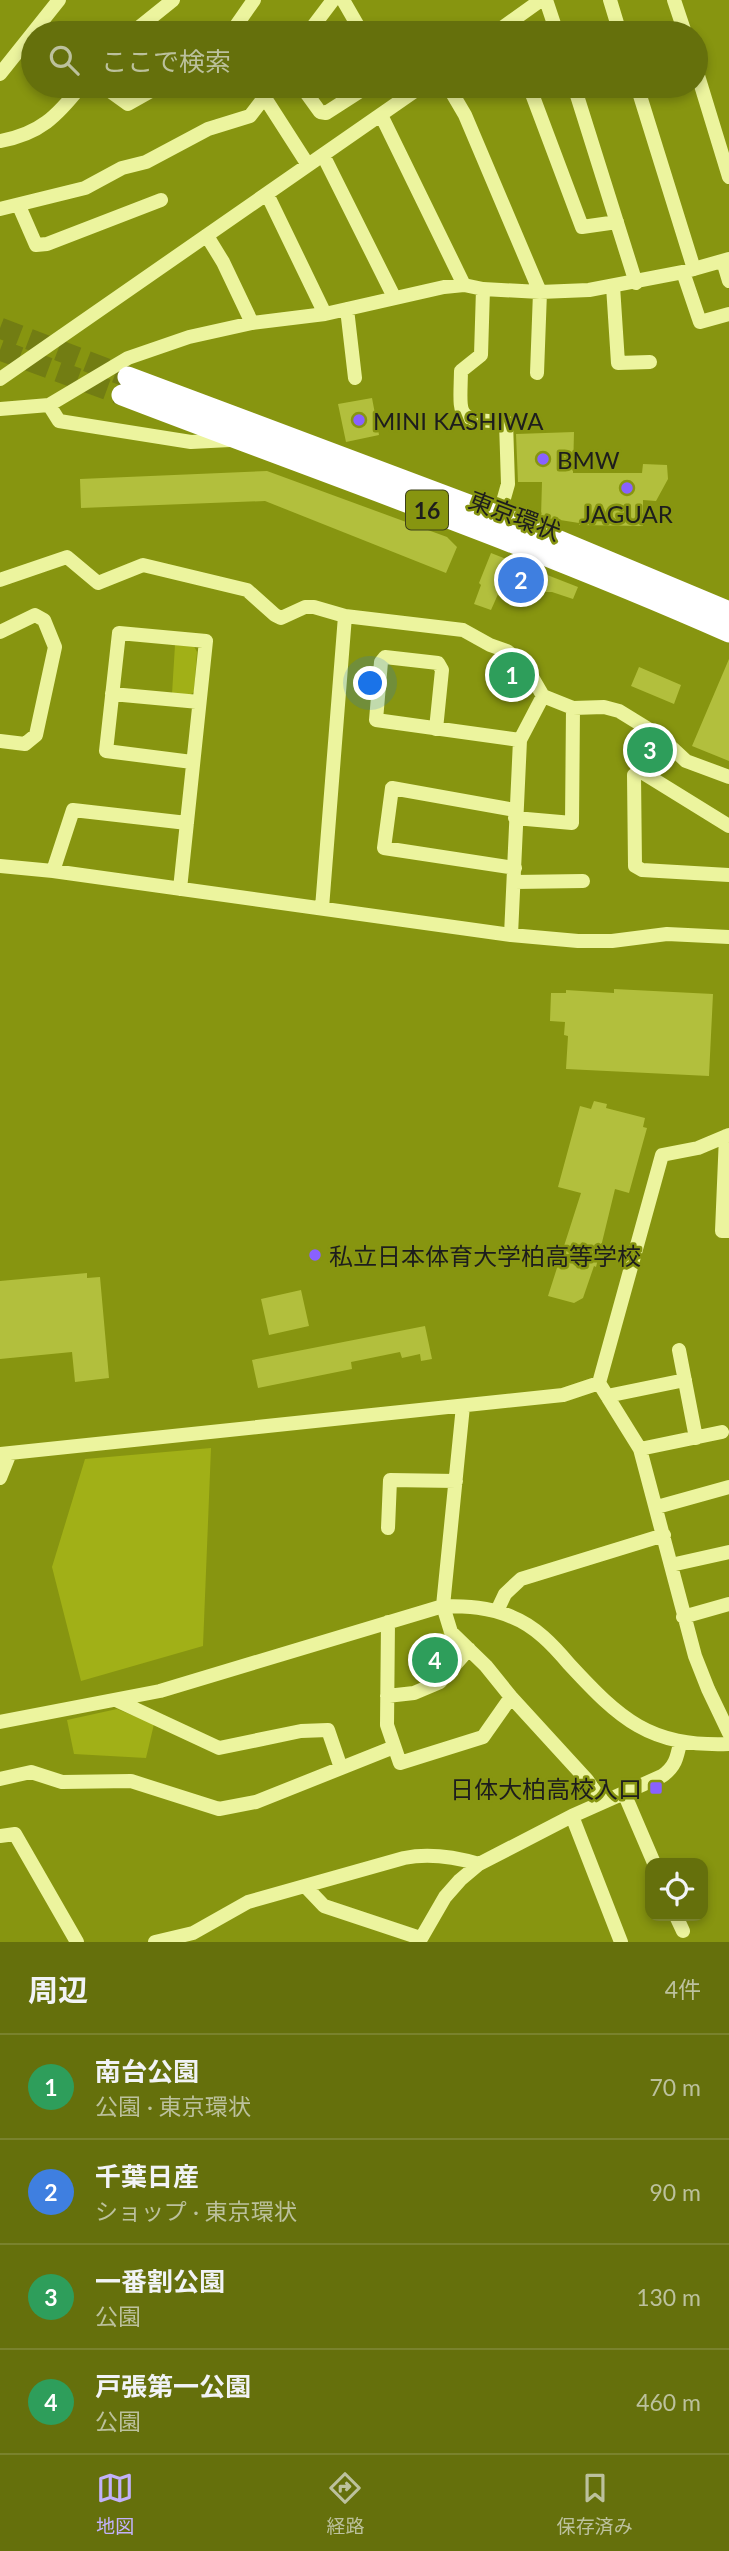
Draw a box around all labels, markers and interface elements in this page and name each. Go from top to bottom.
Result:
search box [21,21,708,98]
icon: search [45,41,83,79]
text: ここで検索 [101,45,231,77]
place label: MINI KASHIWA [373,406,544,435]
marker: MINI KASHIWA [351,412,367,428]
place label: BMW [557,445,620,474]
marker: BMW [535,451,551,467]
marker: JAGUAR [619,480,635,496]
street label: 東京環状 [465,484,565,546]
road number: 16 [406,490,448,530]
place label: JAGUAR [581,499,673,528]
pin: 2 [498,554,544,606]
pin: 1 [489,649,535,701]
your location [353,666,387,700]
pin: 3 [627,724,673,776]
place label: 私立日本体育大学柏高等学校 [329,1241,641,1270]
marker: 私立日本体育大学柏高等学校 [307,1247,323,1263]
pin: 4 [412,1634,458,1686]
place label: 日体大柏高校入口 [450,1774,642,1803]
marker: 日体大柏高校入口 [648,1780,664,1796]
map controls [645,1858,708,1921]
button: locate [645,1858,708,1921]
text: 周辺 [28,1971,88,2007]
text: 4件 [665,1975,701,2003]
text: 南台公園 [95,2055,199,2087]
text: 1 [44,2073,58,2101]
text: 70 m [650,2073,701,2101]
text: 公園 · 東京環状 [95,2092,251,2120]
text: 千葉日産 [95,2160,199,2192]
text: 2 [44,2178,58,2206]
text: 90 m [650,2178,701,2206]
text: ショップ · 東京環状 [95,2197,297,2225]
text: 一番割公園 [95,2265,225,2297]
text: 3 [44,2283,58,2311]
text: 130 m [636,2283,701,2311]
text: 公園 [95,2302,141,2330]
text: 戸張第一公園 [95,2370,251,2402]
text: 4 [44,2388,58,2416]
text: 460 m [636,2388,701,2416]
text: 公園 [95,2407,141,2435]
tab: 地図 [96,2469,134,2538]
tab: 経路 [326,2469,365,2538]
tab: 保存済み [557,2469,633,2538]

